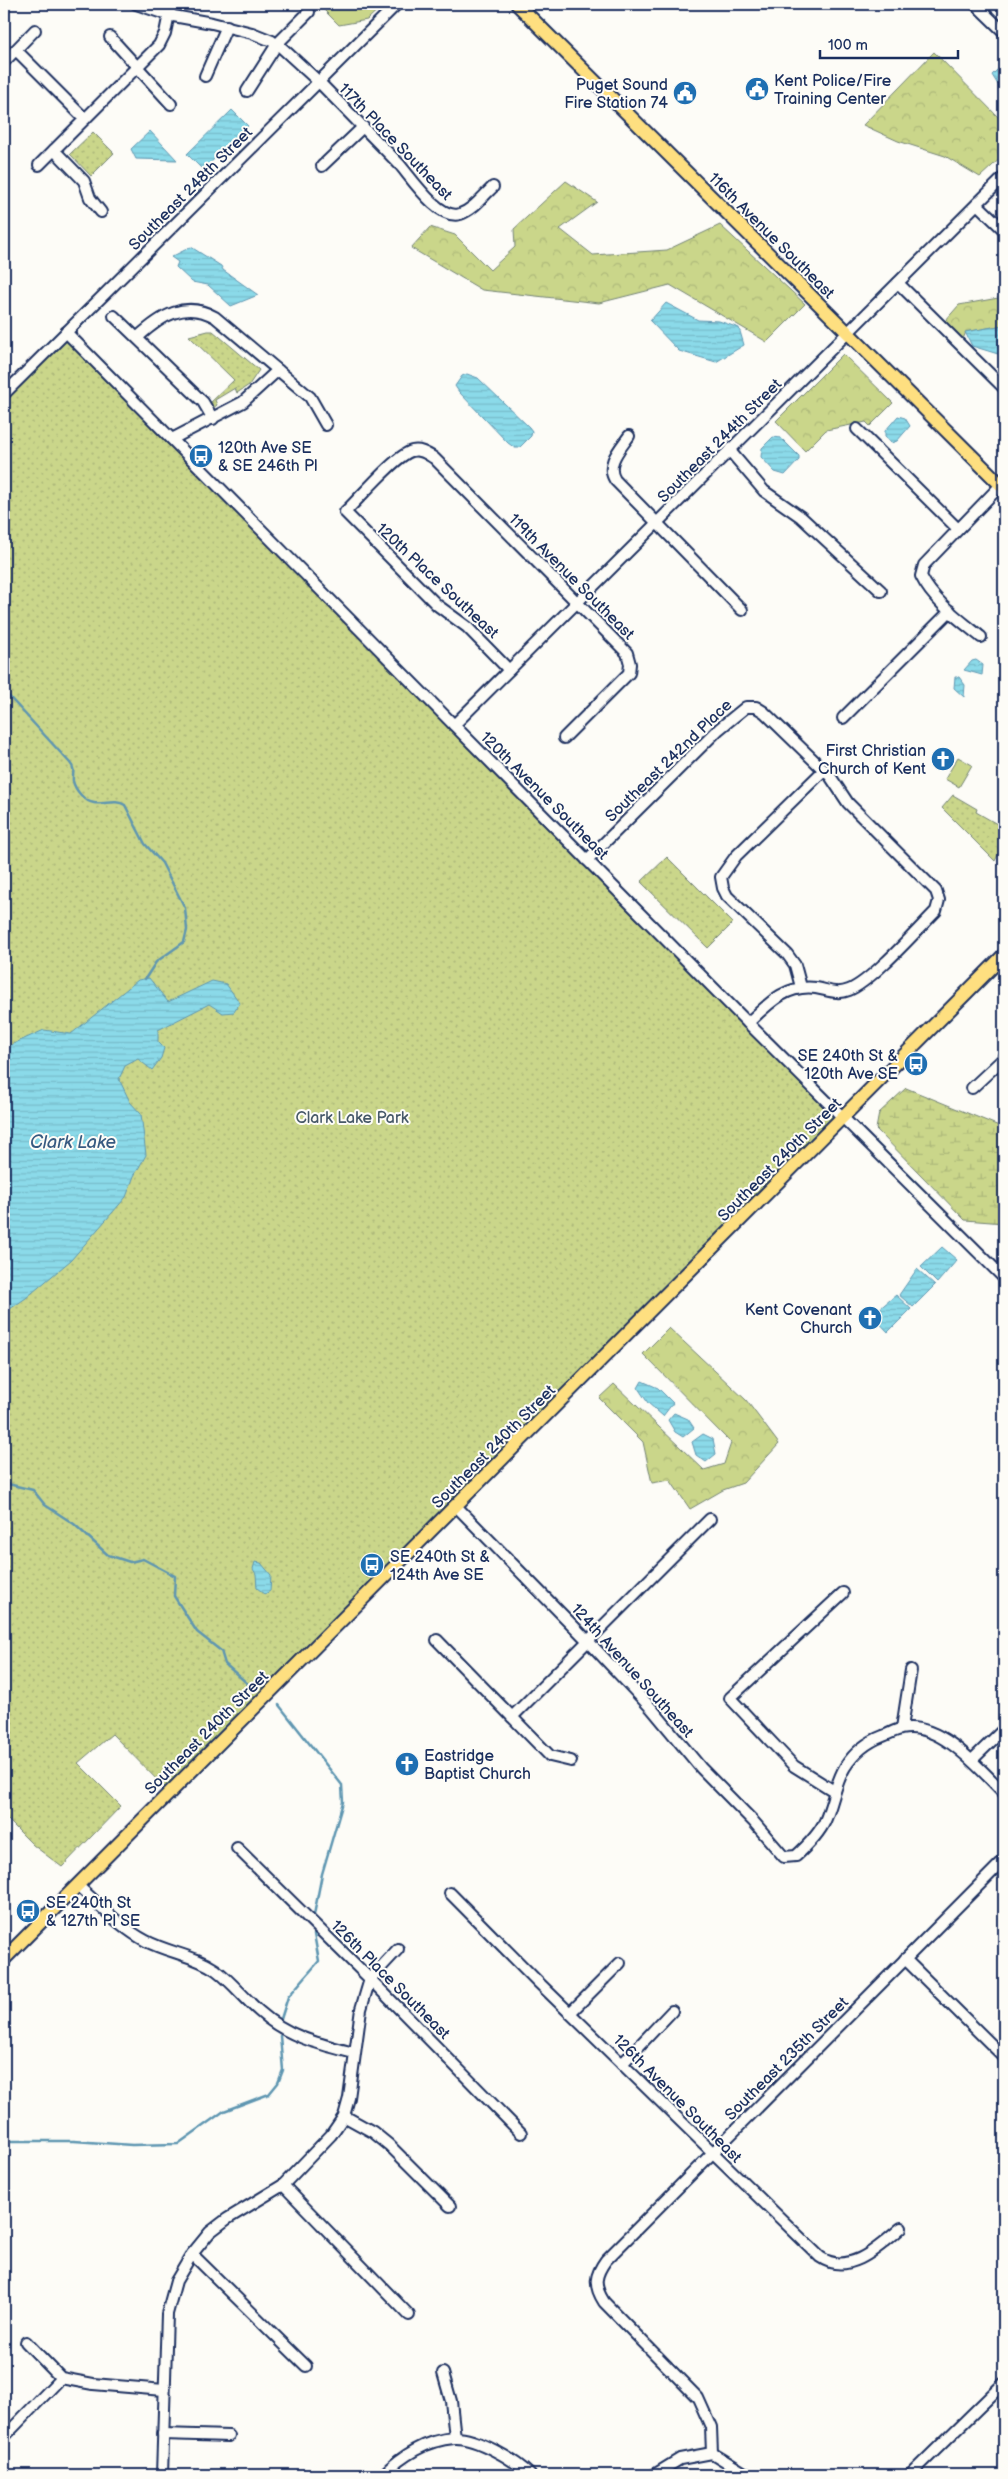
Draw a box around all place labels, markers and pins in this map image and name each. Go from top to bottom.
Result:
place label: Kent Police/Fire Training Center [774,72,892,109]
place label: Puget Sound Fire Station 74 [564,76,668,113]
public building icon: Kent Police/Fire Training Center [744,76,770,102]
public building icon: Puget Sound Fire Station 74 [672,80,698,106]
place label: 120th Ave SE & SE 246th Pl [218,439,318,476]
bus stop icon: 120th Ave SE & SE 246th Pl [188,443,214,469]
place label: First Christian Church of Kent [818,742,926,779]
church icon: First Christian Church of Kent [930,746,956,772]
place label: SE 240th St & 120th Ave SE [798,1047,898,1084]
bus stop icon: SE 240th St & 120th Ave SE [903,1051,929,1077]
place label: Kent Covenant Church [745,1301,852,1338]
church icon: Kent Covenant Church [857,1305,883,1331]
place label: SE 240th St & 124th Ave SE [390,1548,490,1585]
bus stop icon: SE 240th St & 124th Ave SE [359,1552,385,1578]
place label: Eastridge Baptist Church [424,1747,531,1784]
church icon: Eastridge Baptist Church [394,1751,420,1777]
place label: SE 240th St & 127th Pl SE [46,1894,140,1931]
bus stop icon: SE 240th St & 127th Pl SE [15,1898,41,1924]

